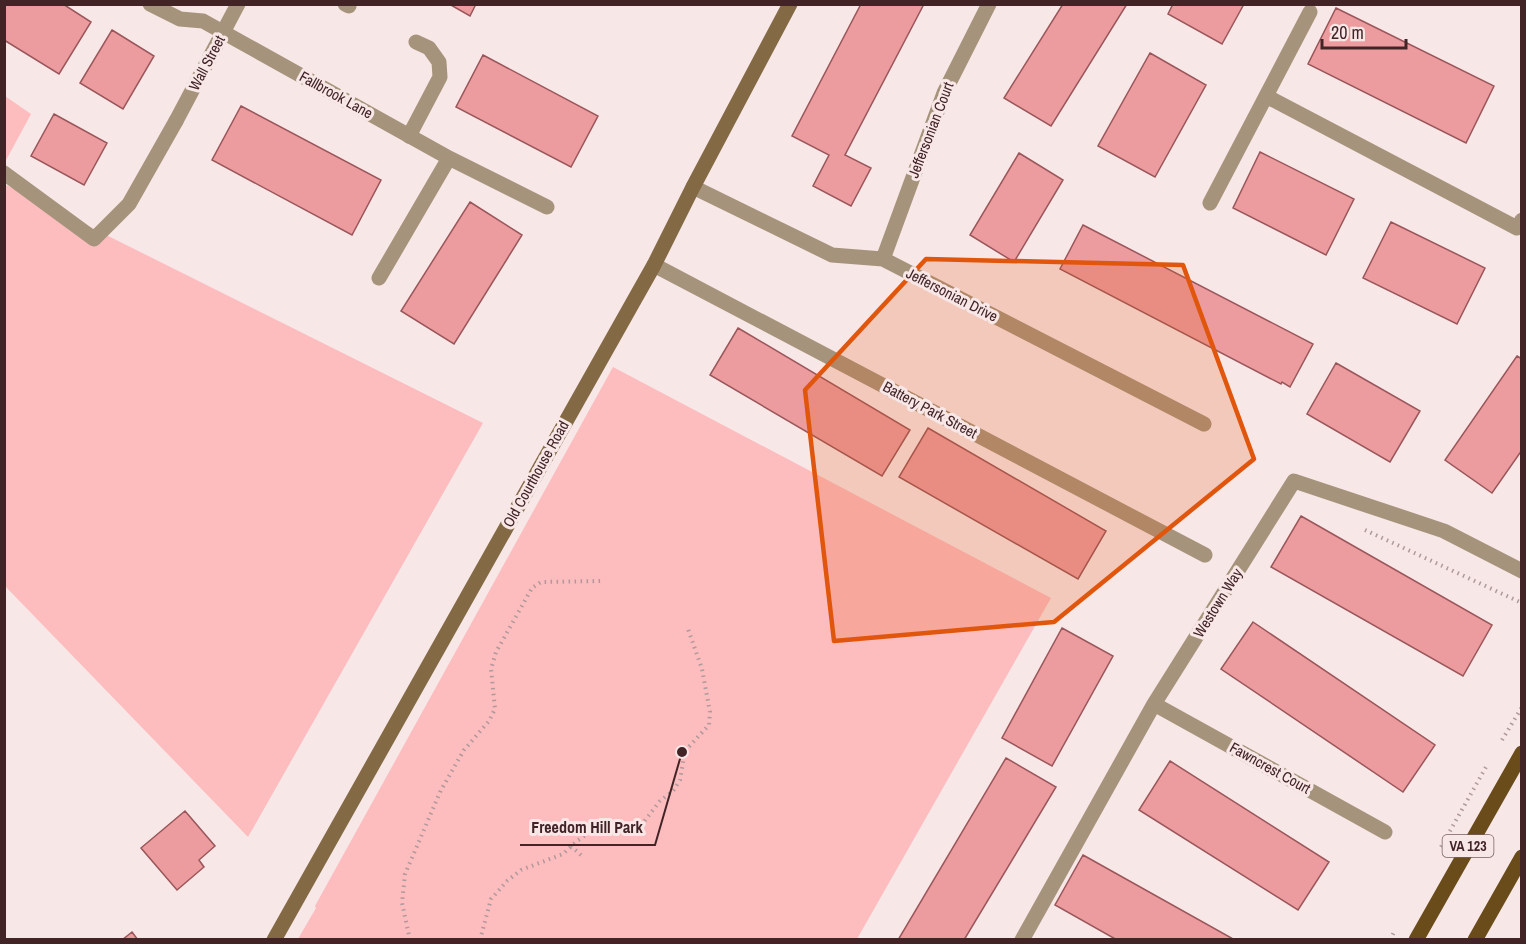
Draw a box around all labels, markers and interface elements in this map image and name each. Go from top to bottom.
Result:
scale bar [1322,12,1406,50]
text: 20 m [1331,20,1364,45]
street label: Wall Street [183,31,230,94]
street label: Fallbrook Lane [296,66,377,123]
street label: Jeffersonian Court [903,78,959,181]
street label: Jeffersonian Drive [903,262,1002,327]
street label: Battery Park Street [879,376,982,443]
street label: Old Courthouse Road [498,417,574,531]
street label: Westown Way [1188,563,1248,641]
street label: Fawncrest Court [1226,737,1315,799]
callout: Freedom Hill Park [520,811,655,845]
text: Freedom Hill Park [531,816,643,838]
road number: VA 123 [1442,835,1494,857]

